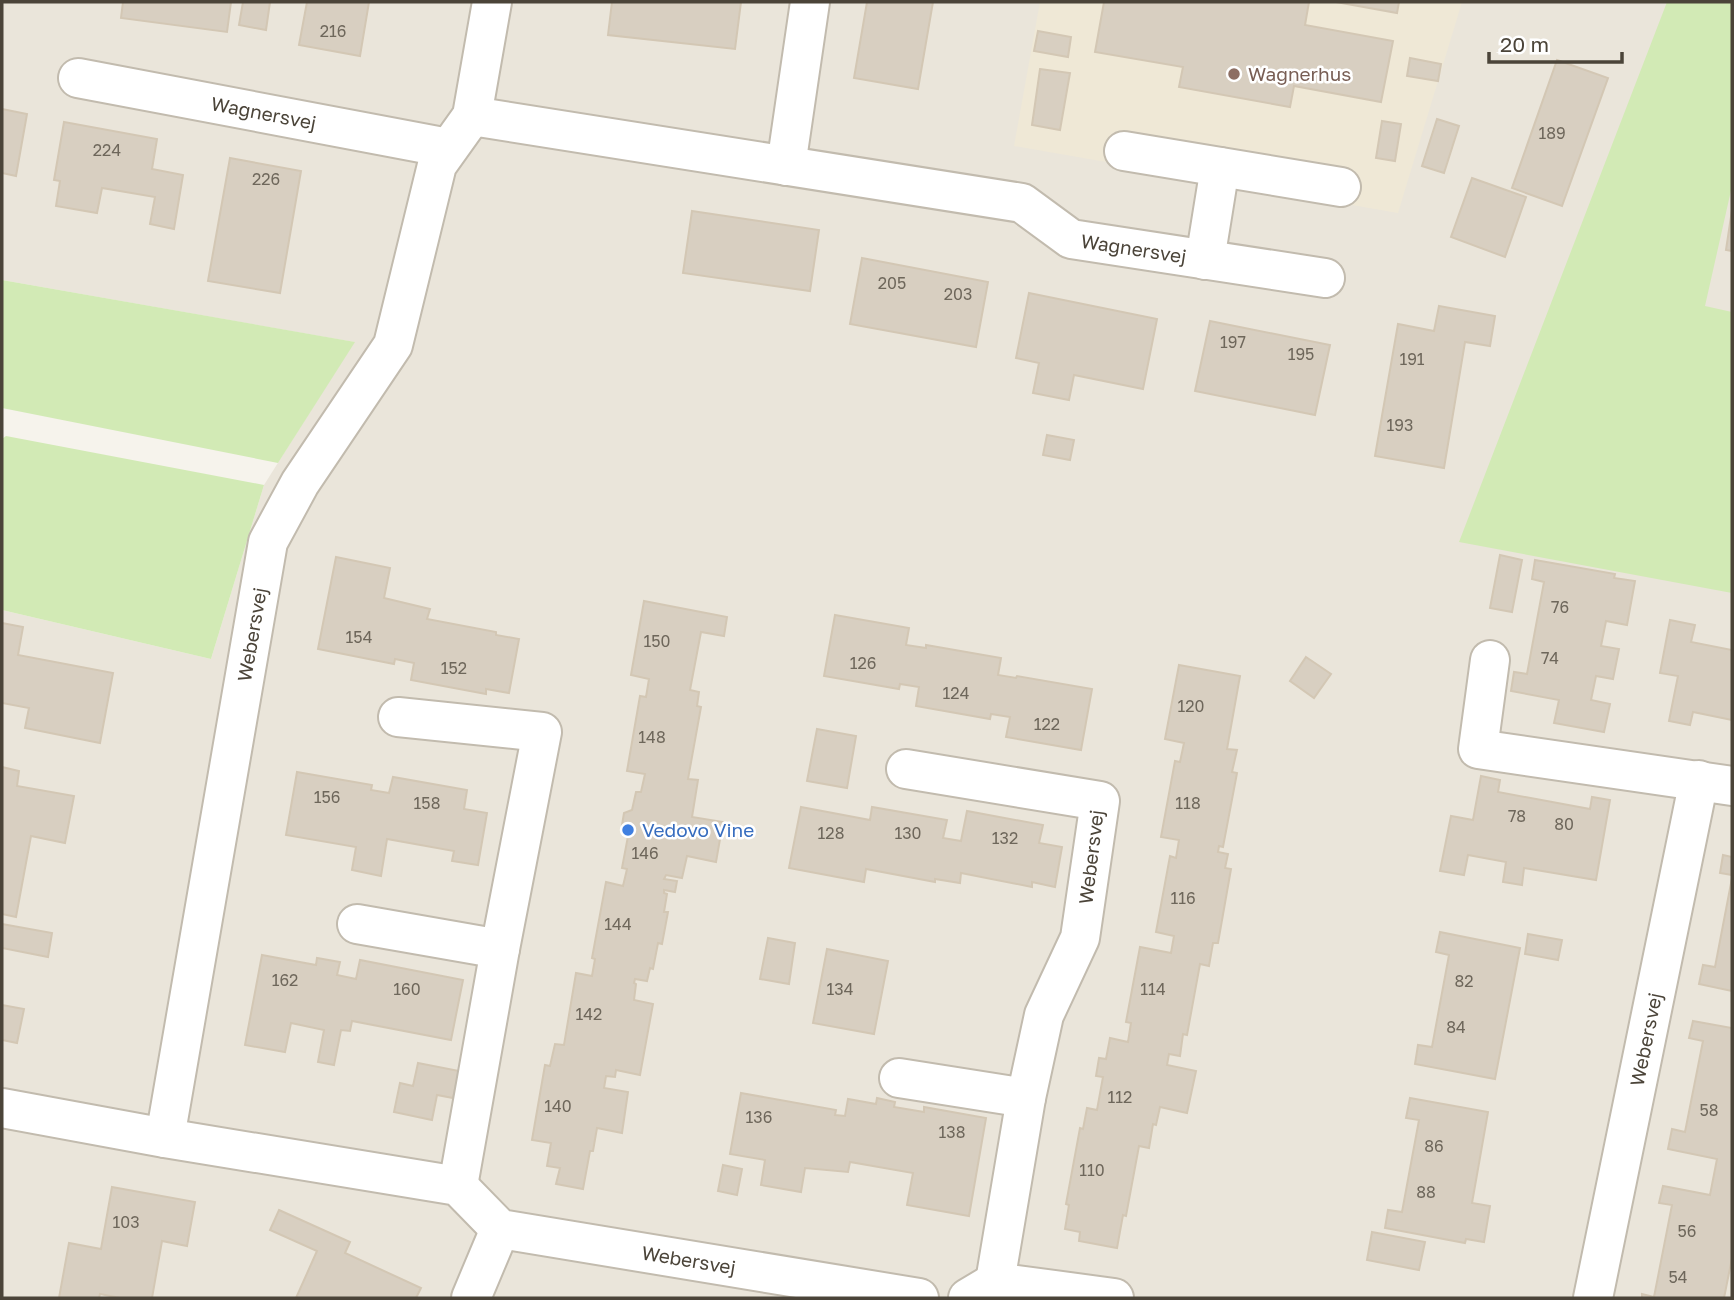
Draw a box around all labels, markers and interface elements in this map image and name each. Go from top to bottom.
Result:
house number: 216 [320,21,346,41]
scale bar [1489,21,1622,65]
text: 20 m [1500,31,1549,57]
place label: Wagnerhus [1248,62,1351,85]
marker: Wagnerhus [1226,66,1242,82]
street label: Wagnersvej [209,91,318,134]
house number: 189 [1538,123,1566,143]
house number: 224 [93,140,121,160]
house number: 226 [252,169,280,189]
street label: Wagnersvej [1079,229,1188,268]
house number: 205 [878,273,906,293]
house number: 203 [944,284,972,304]
house number: 197 [1220,332,1246,352]
house number: 195 [1288,344,1314,364]
house number: 191 [1399,349,1425,369]
house number: 193 [1387,415,1413,435]
street label: Webersvej [232,586,271,683]
house number: 76 [1551,597,1569,617]
house number: 154 [346,627,372,647]
house number: 150 [644,631,670,651]
house number: 74 [1541,648,1559,668]
house number: 126 [850,653,876,673]
house number: 152 [441,658,467,678]
house number: 124 [943,683,969,703]
house number: 120 [1178,696,1204,716]
house number: 122 [1034,714,1060,734]
house number: 148 [638,727,666,747]
house number: 156 [314,787,340,807]
house number: 158 [414,793,440,813]
house number: 118 [1175,793,1201,813]
house number: 78 [1508,806,1526,826]
street label: Webersvej [1073,808,1108,906]
house number: 80 [1554,814,1574,834]
place label: Vedovo Vine [642,818,754,841]
marker: Vedovo Vine [620,822,636,838]
house number: 128 [818,823,844,843]
house number: 130 [894,823,922,843]
house number: 132 [992,828,1018,848]
house number: 146 [631,843,659,863]
house number: 116 [1170,888,1196,908]
house number: 144 [604,914,632,934]
house number: 162 [272,970,298,990]
house number: 82 [1454,971,1474,991]
house number: 160 [393,979,421,999]
house number: 134 [827,979,853,999]
house number: 114 [1140,979,1166,999]
street label: Webersvej [1625,990,1666,1088]
house number: 142 [576,1004,602,1024]
house number: 84 [1446,1017,1466,1037]
house number: 112 [1108,1087,1132,1107]
house number: 140 [544,1096,572,1116]
house number: 58 [1699,1100,1719,1120]
house number: 136 [746,1107,772,1127]
house number: 138 [939,1122,965,1142]
house number: 86 [1424,1136,1444,1156]
house number: 110 [1079,1160,1105,1180]
house number: 88 [1416,1182,1436,1202]
house number: 103 [112,1212,140,1232]
house number: 56 [1678,1221,1696,1241]
street label: Webersvej [640,1241,738,1279]
house number: 54 [1668,1267,1688,1287]

